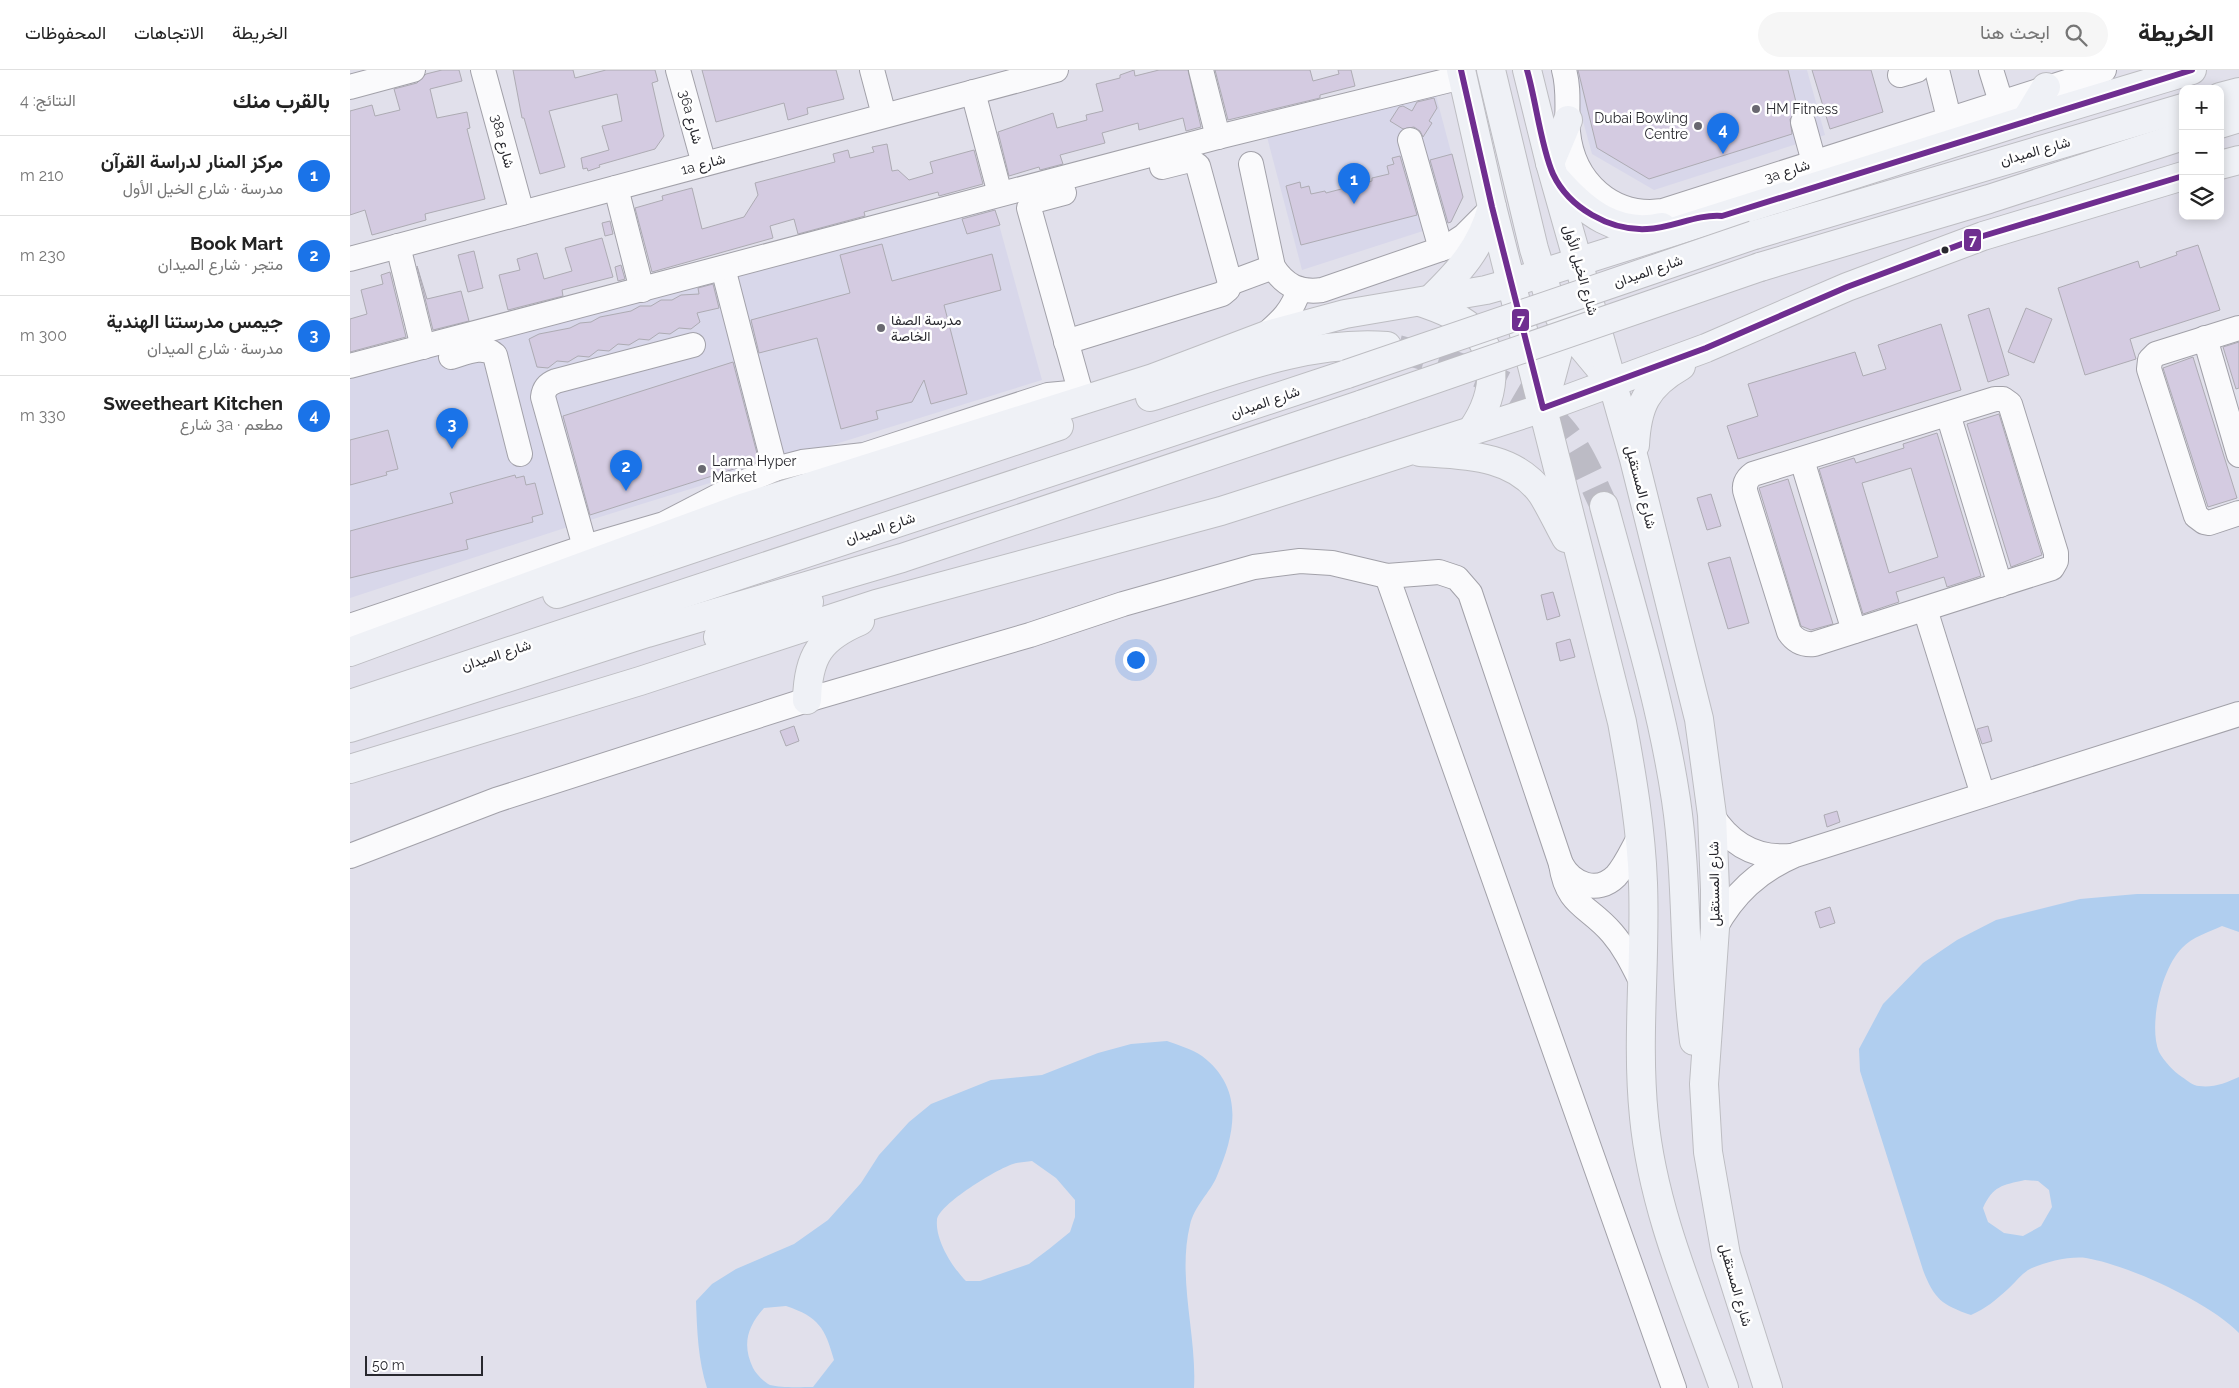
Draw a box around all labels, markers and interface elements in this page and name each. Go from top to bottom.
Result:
search box [1758,12,2108,57]
text: الخريطة [2138,18,2214,47]
text: ابحث هنا [1980,21,2050,43]
icon: search [2062,21,2090,49]
text: المحفوظات [25,22,106,43]
text: الاتجاهات [134,22,204,43]
text: الخريطة [232,22,288,43]
map controls [2179,85,2224,220]
button: + [2179,85,2224,130]
text: بالقرب منك [233,88,330,113]
street label: 36a شارع [673,88,706,147]
text: النتائج: 4 [20,91,76,110]
place label: HM Fitness [1766,101,1838,117]
marker: HM Fitness [1750,103,1762,115]
place label: Dubai Bowling Centre [1594,110,1688,142]
street label: 38a شارع [485,112,518,170]
pin: 4 [1707,113,1739,154]
marker: Dubai Bowling Centre [1692,120,1704,132]
button: − [2179,130,2224,175]
street label: شارع الميدان [1998,133,2073,172]
text: مركز المنار لدراسة القرآن [101,150,283,172]
street label: 1a شارع [679,150,728,180]
street label: 3a شارع [1762,156,1813,189]
pin: 1 [1338,163,1370,204]
text: 210 m [20,166,64,185]
text: 1 [310,166,318,185]
button: layers [2179,175,2224,220]
text: مدرسة · شارع الخيل الأول [123,179,283,198]
street label: شارع الخيل الأول [1558,223,1602,318]
line badge: 7 [1963,228,1982,252]
text: Book Mart [190,232,283,254]
text: 7 [1969,232,1977,248]
unlabelled marker [1940,245,1950,255]
text: 230 m [20,246,66,265]
text: 2 [309,246,319,265]
street label: شارع الميدان [1611,252,1686,293]
text: متجر · شارع الميدان [158,255,283,274]
line badge: 7 [1511,308,1530,332]
text: جيمس مدرستنا الهندية [106,310,283,332]
place label: مدرسة الصفا الخاصة [891,312,961,344]
text: 7 [1517,312,1525,328]
marker: مدرسة الصفا الخاصة [875,322,887,334]
text: 300 m [20,326,67,345]
text: 3 [310,326,318,345]
text: مدرسة · شارع الميدان [147,339,283,358]
street label: شارع الميدان [1228,383,1303,424]
text: Sweetheart Kitchen [103,392,283,414]
text: 330 m [20,406,66,425]
text: 4 [309,406,319,425]
pin: 3 [436,408,468,449]
text: مطعم · 3a شارع [180,415,283,434]
street label: شارع المستقبل [1619,444,1660,531]
pin: 2 [610,450,642,491]
place label: Larma Hyper Market [712,453,797,485]
marker: Larma Hyper Market [696,463,708,475]
street label: شارع الميدان [843,509,918,550]
street label: شارع الميدان [459,636,534,677]
your location [1123,647,1149,673]
street label: شارع المستقبل [1705,841,1726,927]
street label: شارع المستقبل [1714,1242,1755,1329]
scale bar [365,1353,482,1376]
text: 50 m [372,1357,405,1373]

